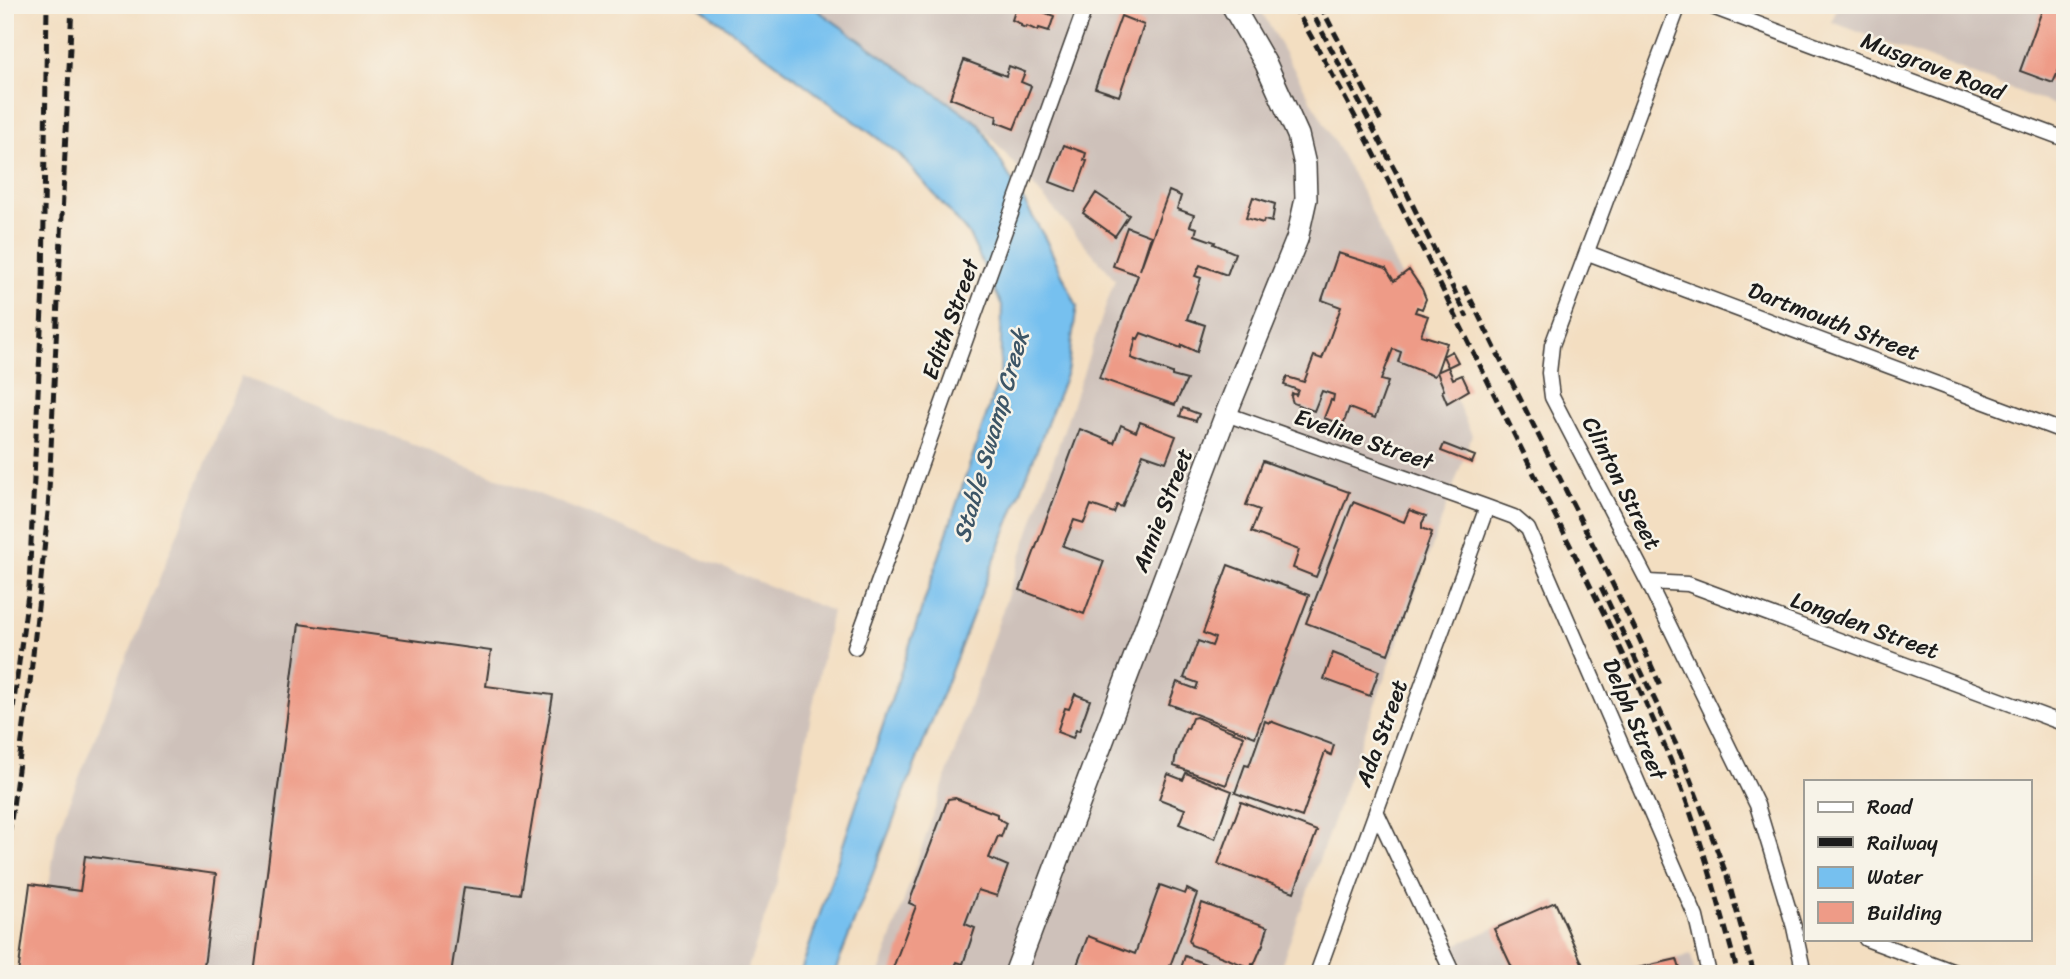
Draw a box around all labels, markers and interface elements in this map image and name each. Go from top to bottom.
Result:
street label: Musgrave Road [1855,20,2013,113]
street label: Edith Street [910,251,992,385]
street label: Dartmouth Street [1742,270,1926,373]
water label: Stable Swamp Creek [941,322,1042,547]
street label: Eveline Street [1289,397,1440,483]
street label: Clinton Street [1570,409,1673,558]
street label: Annie Street [1120,442,1205,579]
street label: Longden Street [1785,580,1945,671]
street label: Delph Street [1590,652,1679,788]
street label: Ada Street [1343,674,1420,794]
legend [1804,780,2032,940]
text: Road [1867,788,1914,826]
text: Railway [1867,824,1938,862]
text: Water [1867,858,1924,896]
text: Building [1867,894,1943,932]

